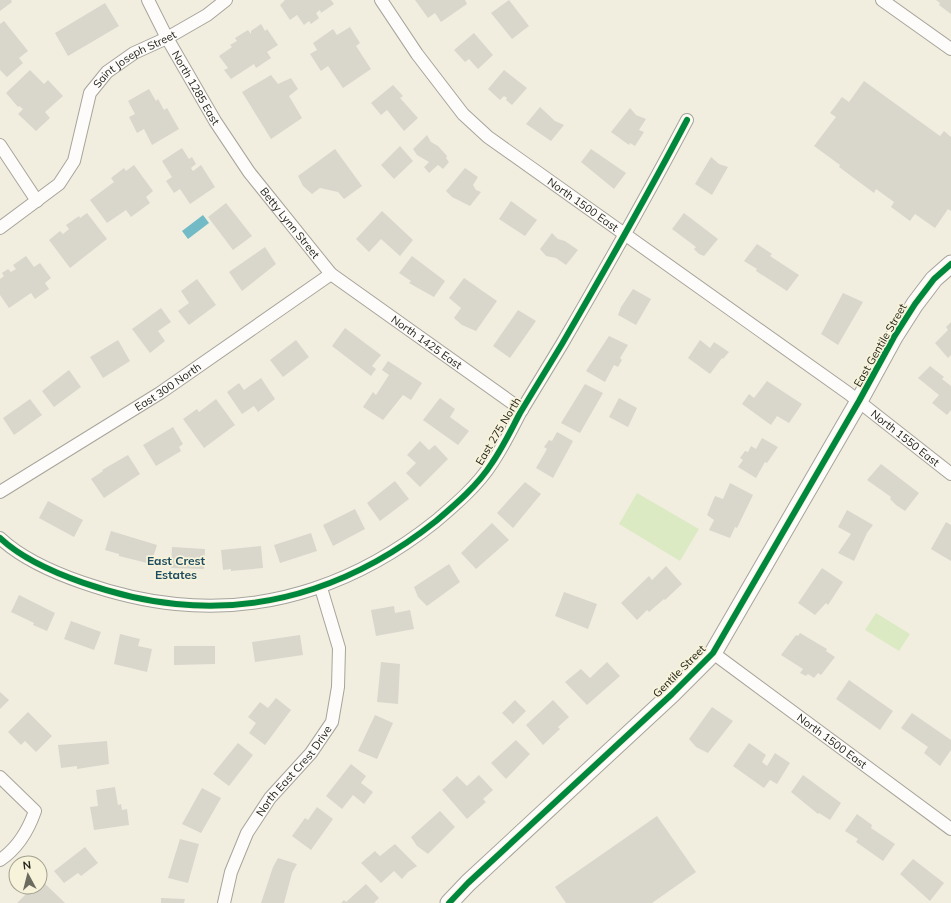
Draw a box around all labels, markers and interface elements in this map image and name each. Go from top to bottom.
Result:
street label: Saint Joseph Street [90,27,179,91]
street label: North 1285 East [169,48,223,128]
street label: North 1500 East [545,175,621,235]
street label: Betty Lynn Street [257,184,323,261]
street label: East Gentile Street [850,301,910,389]
street label: North 1425 East [389,312,465,372]
street label: East 300 North [132,360,204,414]
street label: East 275 North [472,394,524,468]
street label: North 1550 East [868,407,942,469]
district label: East Crest Estates [147,553,206,582]
street label: Gentile Street [650,642,708,700]
street label: North 1500 East [794,711,870,772]
street label: North East Crest Drive [253,723,335,819]
north arrow [8,855,48,895]
text: N [22,858,32,873]

